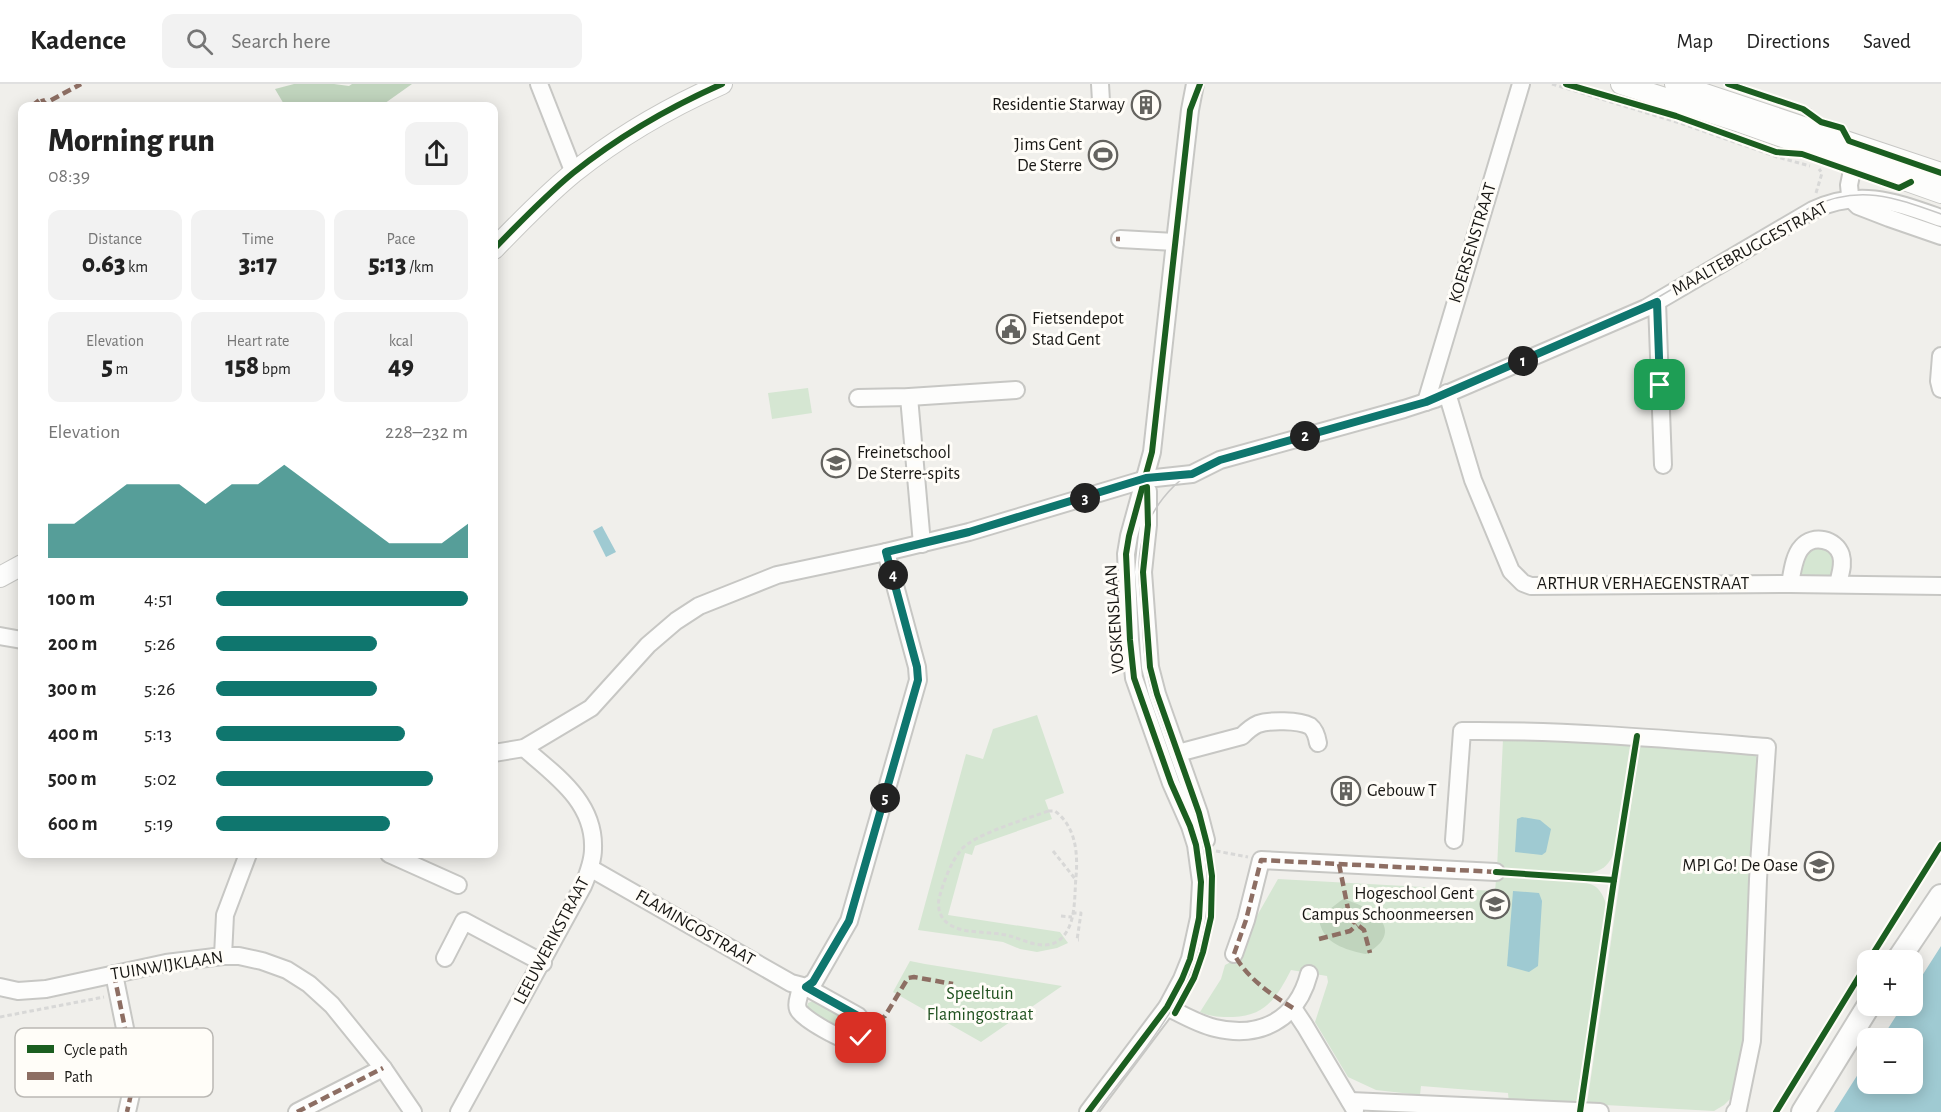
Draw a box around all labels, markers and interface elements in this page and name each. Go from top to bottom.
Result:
search box [162,14,582,68]
icon: search [183,25,216,58]
text: Kadence [30,27,126,55]
text: Search here [231,30,331,52]
text: Map [1677,31,1713,52]
text: Directions [1746,31,1830,52]
text: Saved [1863,31,1911,52]
building icon: Residentie Starway [1130,89,1162,121]
place label: Residentie Starway [992,96,1125,114]
button: share [405,122,468,185]
text: Morning run [48,125,215,158]
place label: Jims Gent De Sterre [1014,136,1082,175]
sports icon: Jims Gent De Sterre [1087,139,1119,171]
text: 08:39 [48,166,90,186]
street label: KOERSENSTRAAT [1446,181,1500,305]
street label: MAALTEBRUGGESTRAAT [1669,198,1831,299]
text: Distance [88,231,142,247]
text: Time [242,231,274,247]
text: Pace [387,231,415,247]
text: 0.63 [82,251,125,277]
text: 3:17 [239,251,277,277]
text: 5:13 [368,251,407,277]
text: km [125,259,148,275]
text: /km [407,259,434,275]
place label: Fietsendepot Stad Gent [1032,310,1124,349]
public building icon: Fietsendepot Stad Gent [995,313,1027,345]
text: Elevation [86,333,144,349]
text: Heart rate [227,333,289,349]
text: kcal [389,333,413,349]
pin: 1 [1508,346,1538,376]
text: 5 [102,353,113,379]
text: 158 [225,353,259,379]
text: 49 [388,353,414,379]
text: 1 [1520,353,1526,369]
pin [1634,359,1685,410]
text: m [113,361,128,377]
text: bpm [259,361,291,377]
icon: arrive [1643,368,1676,401]
pin: 2 [1290,421,1320,451]
text: Elevation [48,422,120,442]
text: 228–232 m [385,422,468,442]
text: 2 [1301,428,1309,444]
place label: Freinetschool De Sterre-spits [857,444,960,483]
school or university icon: Freinetschool De Sterre-spits [820,447,852,479]
pin: 3 [1070,483,1100,513]
text: 3 [1082,490,1088,506]
pin: 4 [878,560,908,590]
street label: VOSKENSLAAN [1102,564,1128,674]
text: 4 [889,567,897,583]
street label: ARTHUR VERHAEGENSTRAAT [1537,575,1749,593]
text: 100 m [48,589,95,609]
text: 4:51 [144,589,173,609]
text: 200 m [48,634,97,654]
text: 5:26 [144,634,175,654]
text: 300 m [48,679,97,699]
text: 5:26 [144,679,175,699]
text: 400 m [48,724,98,744]
text: 5:13 [144,724,172,744]
text: 500 m [48,769,97,789]
text: 5:02 [144,769,177,789]
building icon: Gebouw T [1330,775,1362,807]
place label: Gebouw T [1367,782,1437,800]
pin: 5 [870,783,900,813]
text: 5 [882,790,888,806]
text: 600 m [48,814,98,834]
text: 5:19 [144,814,173,834]
school or university icon: MPI Go! De Oase [1803,850,1835,882]
place label: MPI Go! De Oase [1682,857,1798,875]
street label: LEEUWERIKSTRAAT [511,874,593,1008]
place label: Hogeschool Gent Campus Schoonmeersen [1302,885,1474,924]
street label: FLAMINGOSTRAAT [632,887,758,970]
school or university icon: Hogeschool Gent Campus Schoonmeersen [1479,888,1511,920]
street label: TUINWIJKLAAN [109,948,225,984]
map controls [1857,950,1923,1094]
button: + [1857,950,1923,1016]
park label: Speeltuin Flamingostraat [927,985,1033,1024]
pin [835,1012,886,1063]
icon: check [844,1021,877,1054]
legend [15,1028,213,1097]
button: − [1857,1028,1923,1094]
text: Cycle path [64,1042,128,1059]
text: Path [64,1069,93,1085]

